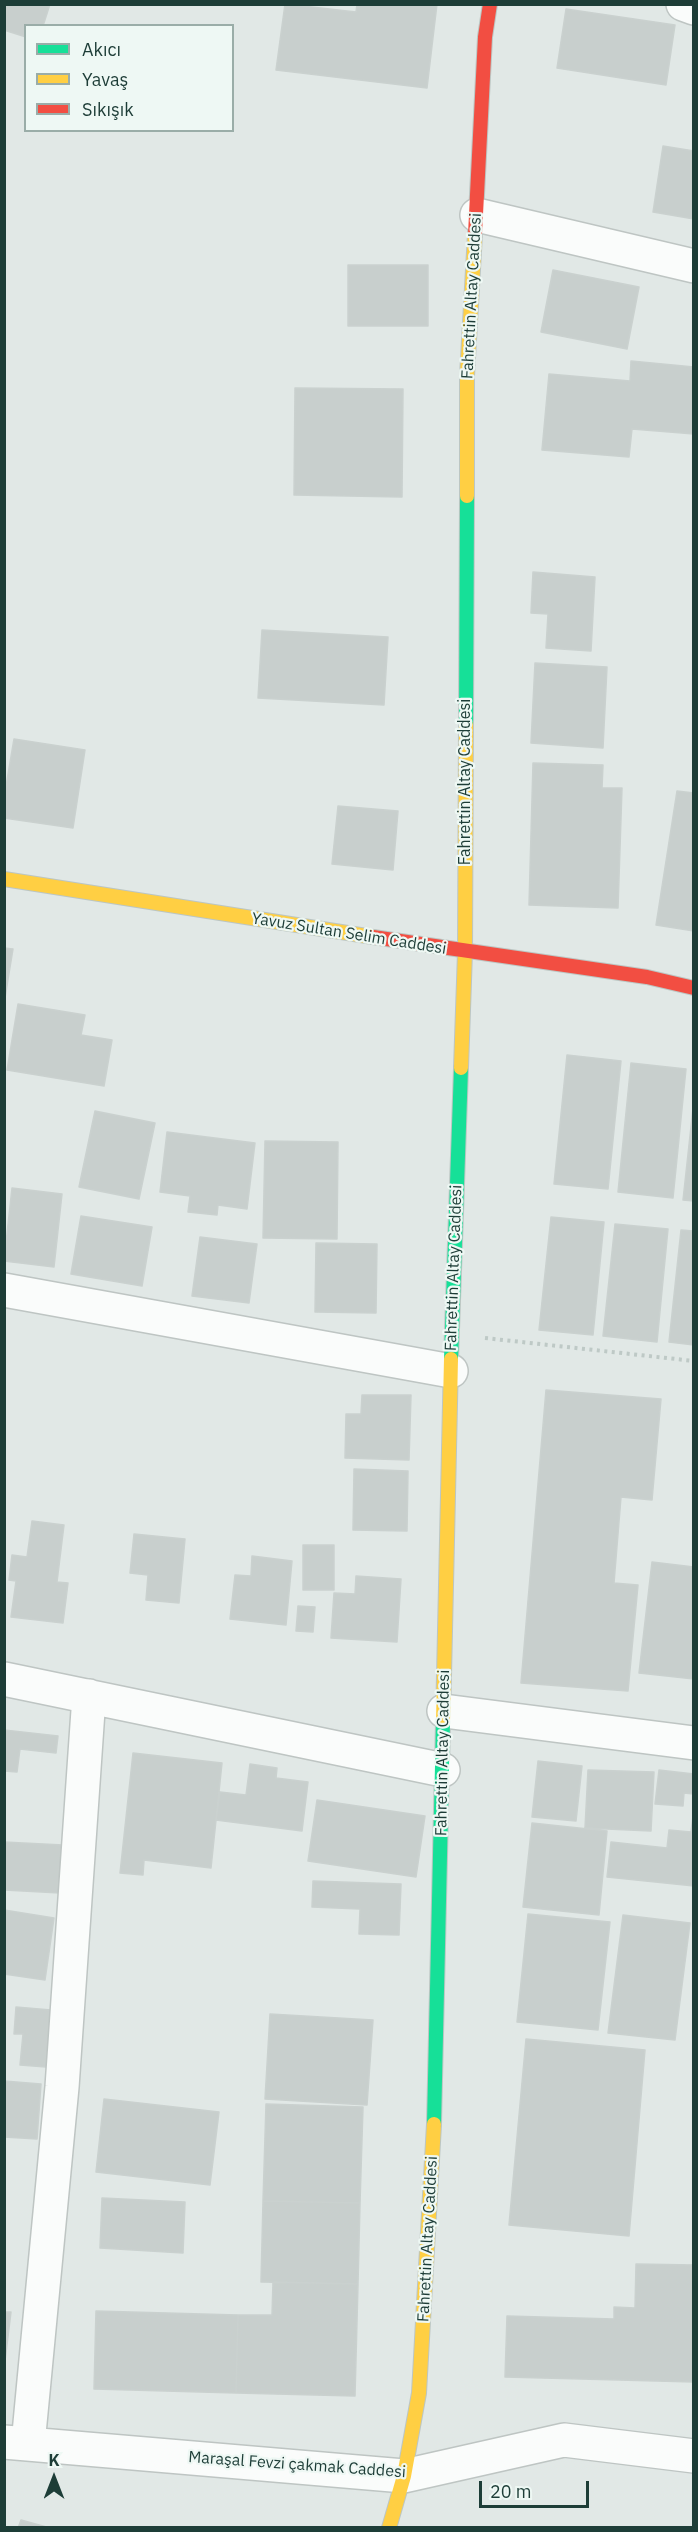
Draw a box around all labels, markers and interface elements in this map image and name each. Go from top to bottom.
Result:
legend [24,24,234,132]
text: Akıcı [82,38,121,61]
text: Yavaş [82,68,128,91]
text: Sıkışık [82,98,134,121]
street label: Fahrettin Altay Caddesi [458,212,486,380]
street label: Fahrettin Altay Caddesi [455,699,475,865]
street label: Yavuz Sultan Selim Caddesi [250,909,448,959]
street label: Fahrettin Altay Caddesi [442,1184,466,1352]
street label: Fahrettin Altay Caddesi [432,1670,454,1836]
street label: Fahrettin Altay Caddesi [414,2155,442,2323]
north arrow [24,2448,84,2508]
street label: Maraşal Fevzi çakmak Caddesi [188,2448,406,2482]
text: K [48,2450,60,2470]
scale bar [482,2469,592,2507]
text: 20 m [490,2480,532,2503]

